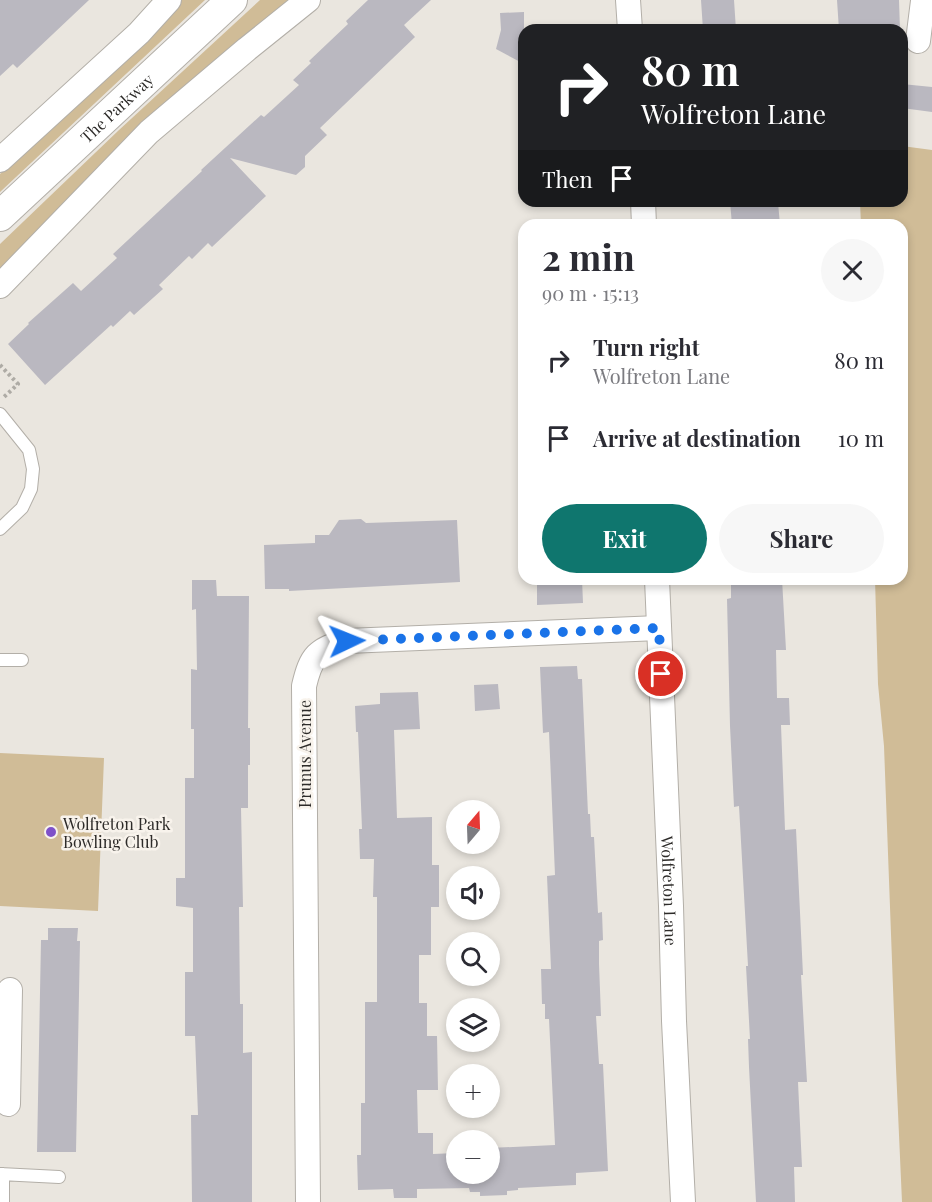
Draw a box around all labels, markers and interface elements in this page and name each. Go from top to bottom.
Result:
text: 80 m [641,41,739,97]
icon: right [542,48,620,126]
street label: The Parkway [75,68,157,147]
text: Wolfreton Lane [641,95,826,131]
icon: arrive [605,162,638,195]
text: Then [542,164,593,194]
text: 2 min [542,232,635,280]
button: close [821,239,884,302]
text: 90 m · 15:13 [542,279,639,306]
text: Turn right [593,332,699,362]
icon: right [542,344,575,377]
text: 80 m [834,345,884,375]
text: Wolfreton Lane [593,362,730,389]
icon: arrive [542,422,575,455]
text: Arrive at destination [593,423,801,453]
text: 10 m [838,423,884,453]
button: Exit [542,504,707,573]
button: Share [719,504,884,573]
position arrow [315,609,379,673]
pin [635,648,686,699]
icon: arrive [644,657,677,690]
street label: Prunus Avenue [294,700,315,808]
north arrow [446,800,500,854]
map controls [446,800,500,1184]
place label: Wolfreton Park Bowling Club [62,813,171,852]
marker: Wolfreton Park Bowling Club [44,825,58,839]
street label: Wolfreton Lane [657,834,683,946]
button: sound [446,866,500,920]
button: search [446,932,500,986]
button: layers [446,998,500,1052]
button: + [446,1064,500,1118]
button: − [446,1130,500,1184]

